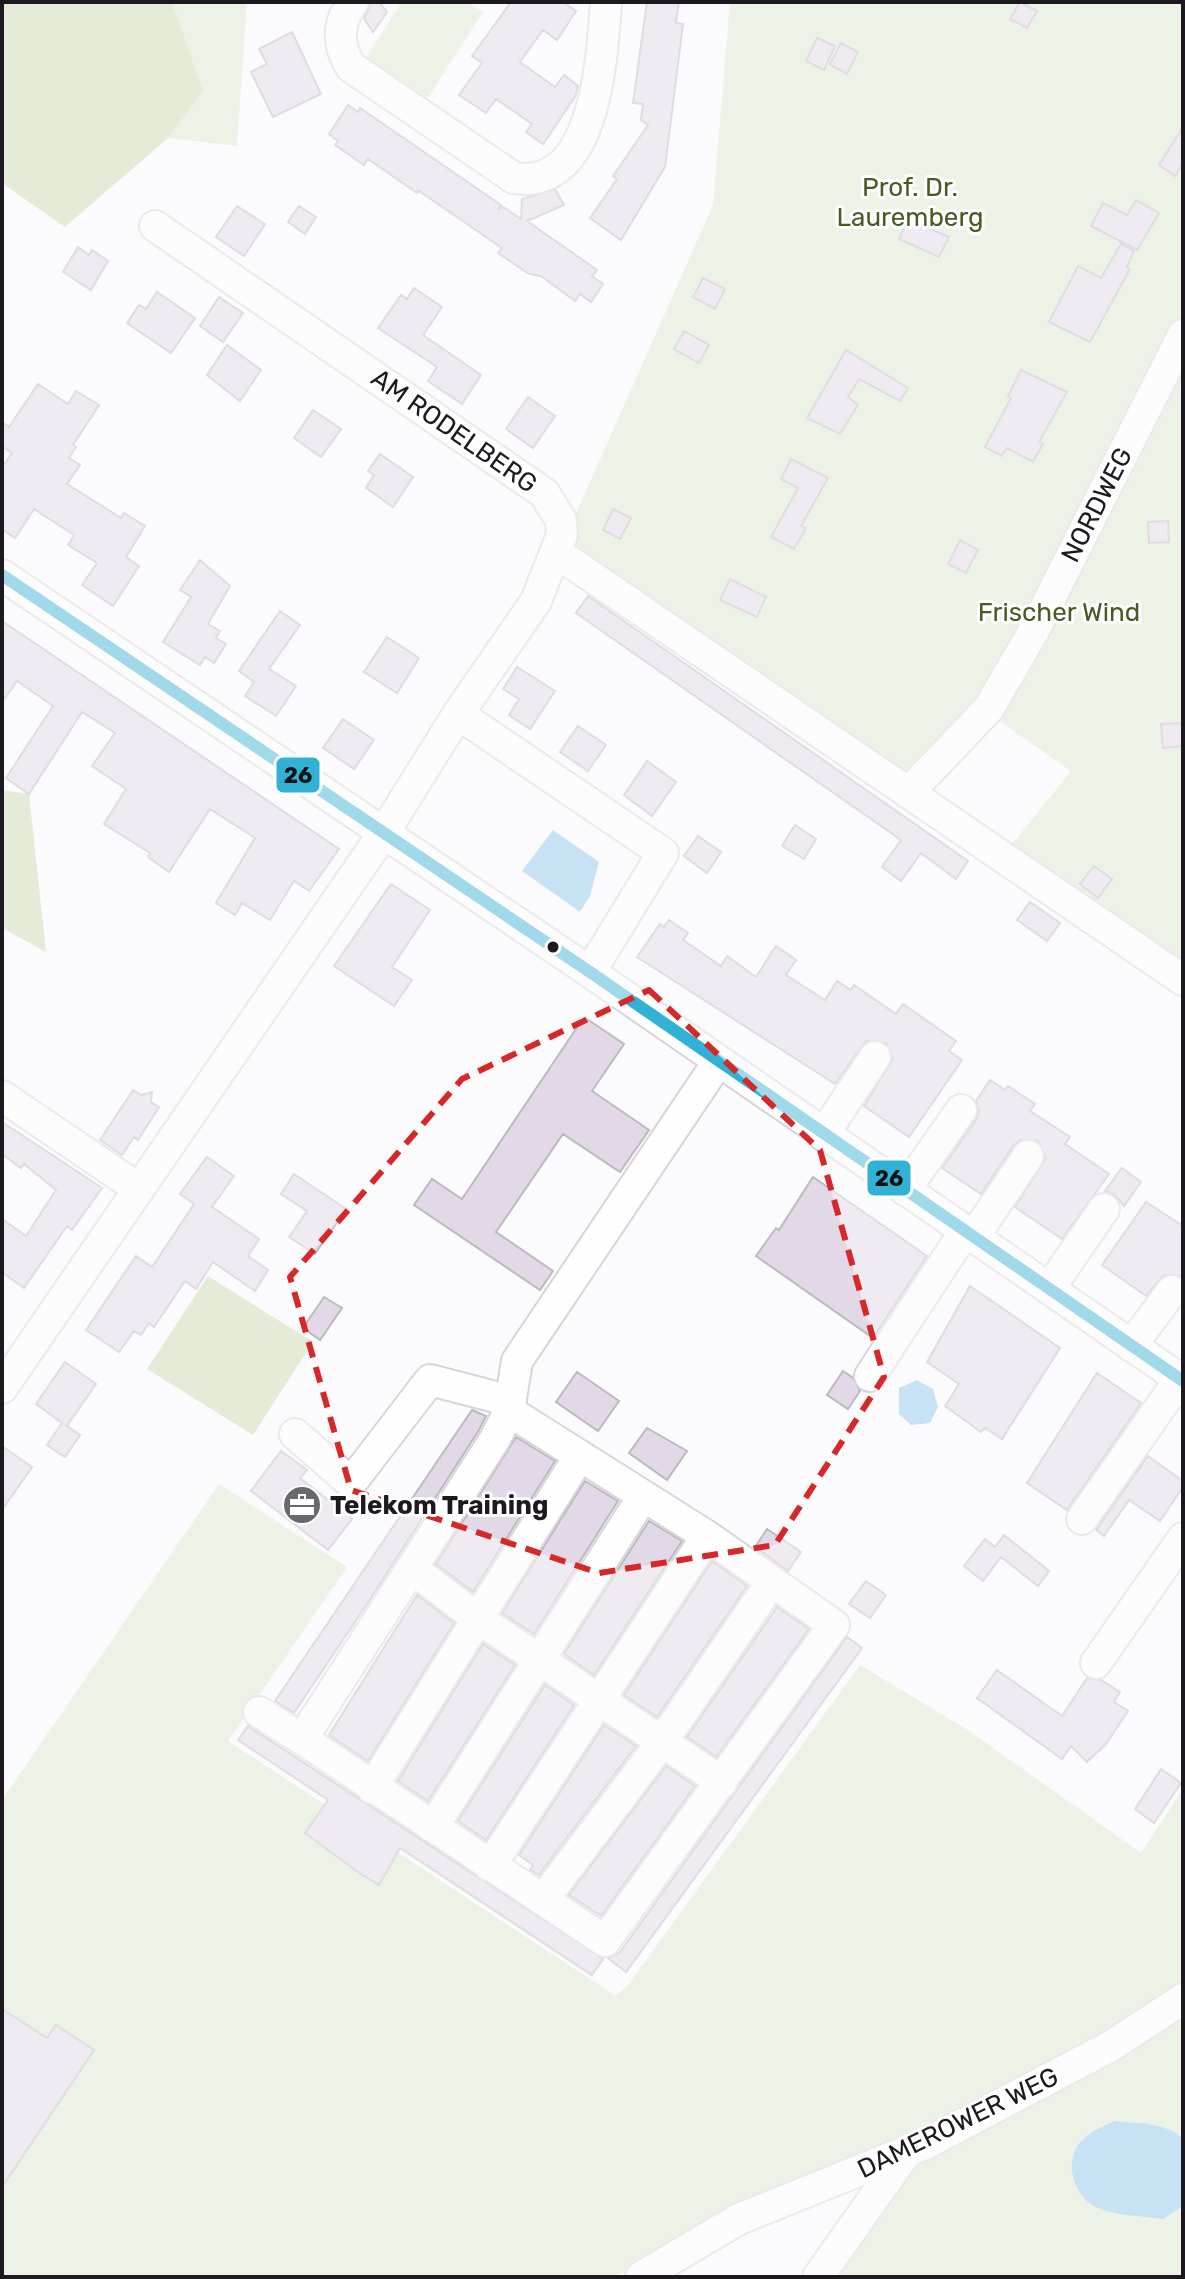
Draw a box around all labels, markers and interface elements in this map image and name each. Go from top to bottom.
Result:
park label: Prof. Dr. Lauremberg [836,172,984,233]
street label: AM RODELBERG [365,362,543,500]
street label: NORDWEG [1055,442,1139,568]
park label: Frischer Wind [978,597,1140,628]
line badge: 26 [275,756,321,794]
text: 26 [284,762,312,789]
unlabelled marker [545,939,561,955]
line badge: 26 [866,1159,912,1197]
text: 26 [875,1165,903,1192]
office icon: Telekom Training [281,1484,323,1526]
place label: Telekom Training [330,1490,548,1521]
street label: DAMEROWER WEG [853,2061,1063,2185]

